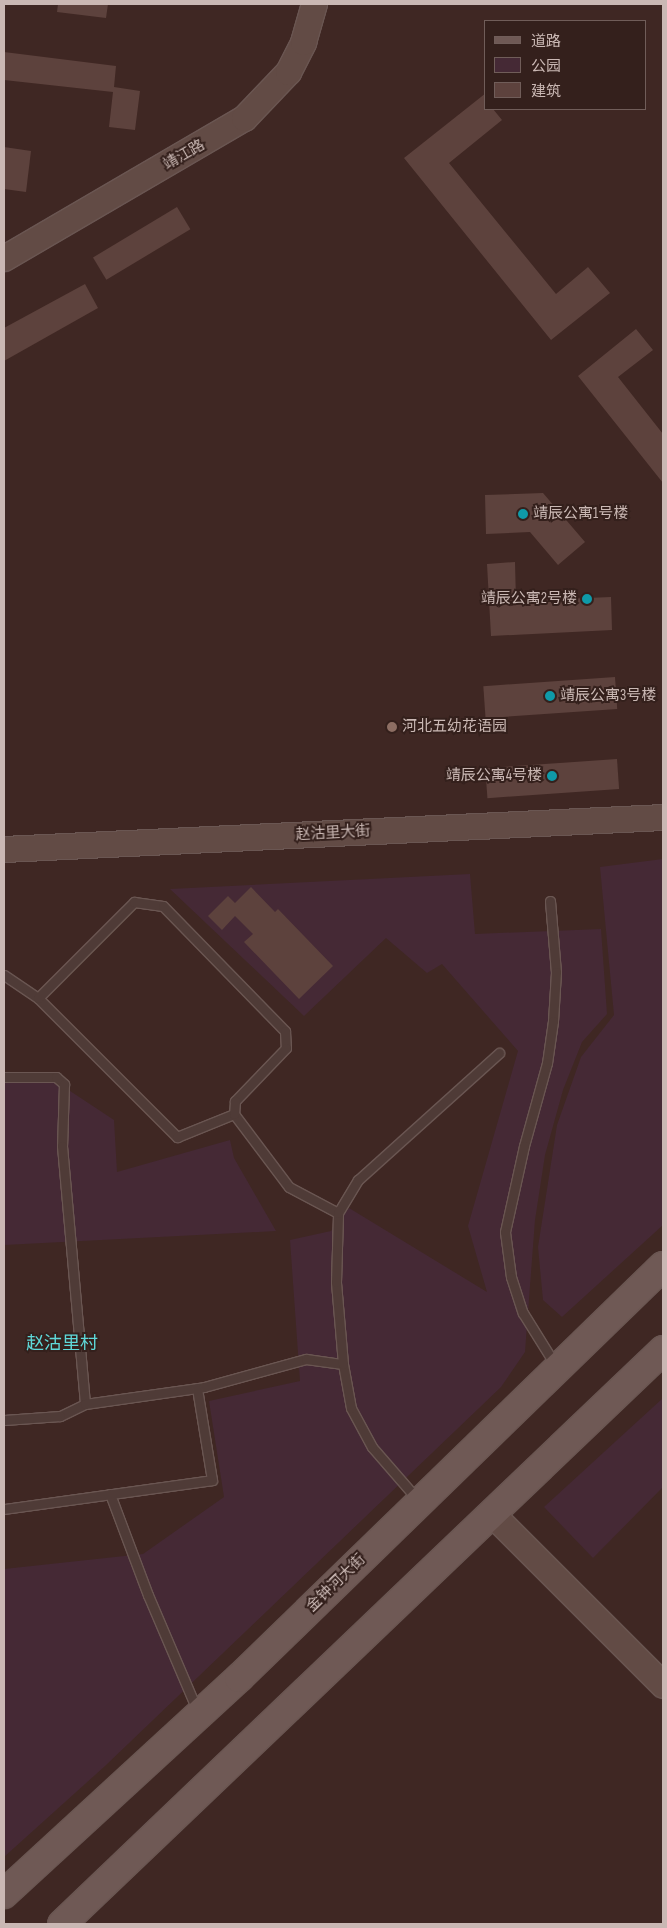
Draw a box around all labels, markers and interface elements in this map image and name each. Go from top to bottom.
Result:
legend [484,20,647,110]
text: 道路 [531,32,561,51]
text: 公园 [531,57,561,76]
text: 建筑 [531,82,561,101]
street label: 靖江路 [160,136,208,174]
place label: 靖辰公寓1号楼 [533,505,628,523]
marker: 靖辰公寓1号楼 [517,508,529,520]
place label: 靖辰公寓2号楼 [481,590,577,608]
marker: 靖辰公寓2号楼 [581,593,593,605]
place label: 靖辰公寓3号楼 [560,687,656,705]
marker: 靖辰公寓3号楼 [544,690,556,702]
place label: 河北五幼花语园 [402,718,507,736]
marker: 河北五幼花语园 [386,721,398,733]
place label: 靖辰公寓4号楼 [446,767,542,785]
marker: 靖辰公寓4号楼 [546,770,558,782]
street label: 赵沽里大街 [295,822,371,844]
district label: 赵沽里村 [26,1333,98,1355]
street label: 金钟河大街 [303,1550,369,1616]

